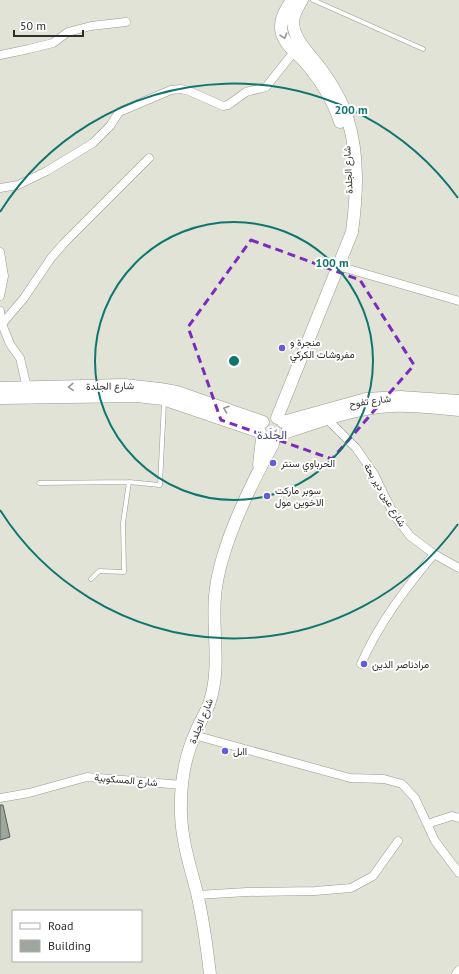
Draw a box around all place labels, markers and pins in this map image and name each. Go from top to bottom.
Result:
place label: منجرة و مفروشات الكركي [290,336,355,363]
marker: منجرة و مفروشات الكركي [277,343,287,353]
centre of rings [227,354,241,368]
place label: الحرباوي سنتر [280,457,335,472]
marker: الحرباوي سنتر [268,458,278,468]
place label: سوبر ماركت الاخوين مول [275,484,324,509]
marker: سوبر ماركت الاخوين مول [262,491,272,501]
place label: مرادناصر الدين [372,658,429,671]
marker: مرادناصر الدين [359,659,369,669]
place label: ااىل [233,745,247,758]
marker: ااىل [220,746,230,756]

